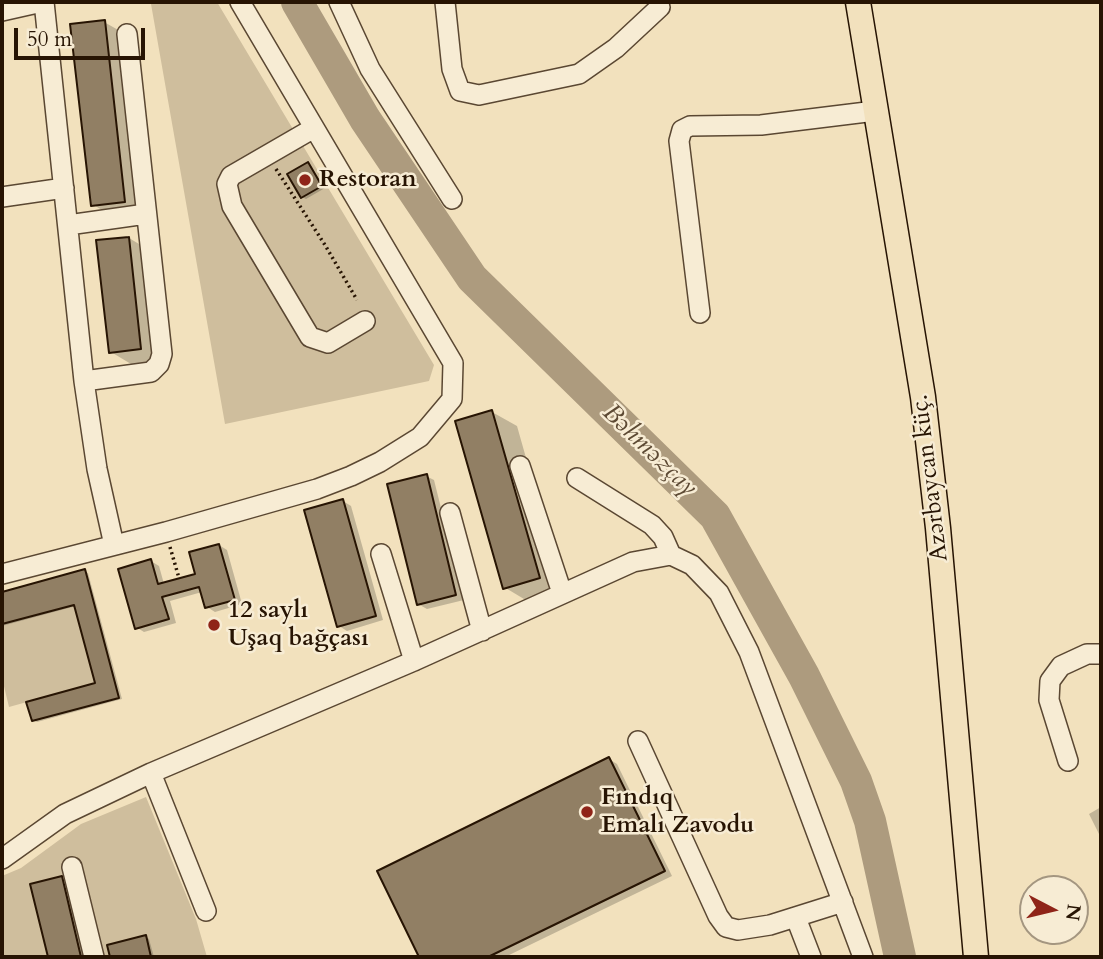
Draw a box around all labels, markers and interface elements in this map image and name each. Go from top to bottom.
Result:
scale bar [18,14,149,58]
text: 50 m [27,25,72,54]
place label: Restoran [319,166,417,194]
marker: Restoran [297,172,313,188]
street label: Azərbaycan küç. [906,393,956,563]
water label: Bəhməzçay [595,398,703,504]
place label: 12 saylı Uşaq bağçası [228,597,369,653]
marker: 12 saylı Uşaq bağçası [206,617,222,633]
place label: Fındıq Emalı Zavodu [601,784,754,840]
marker: Fındıq Emalı Zavodu [579,804,595,820]
north arrow [1019,875,1089,945]
text: N [1059,903,1087,922]

